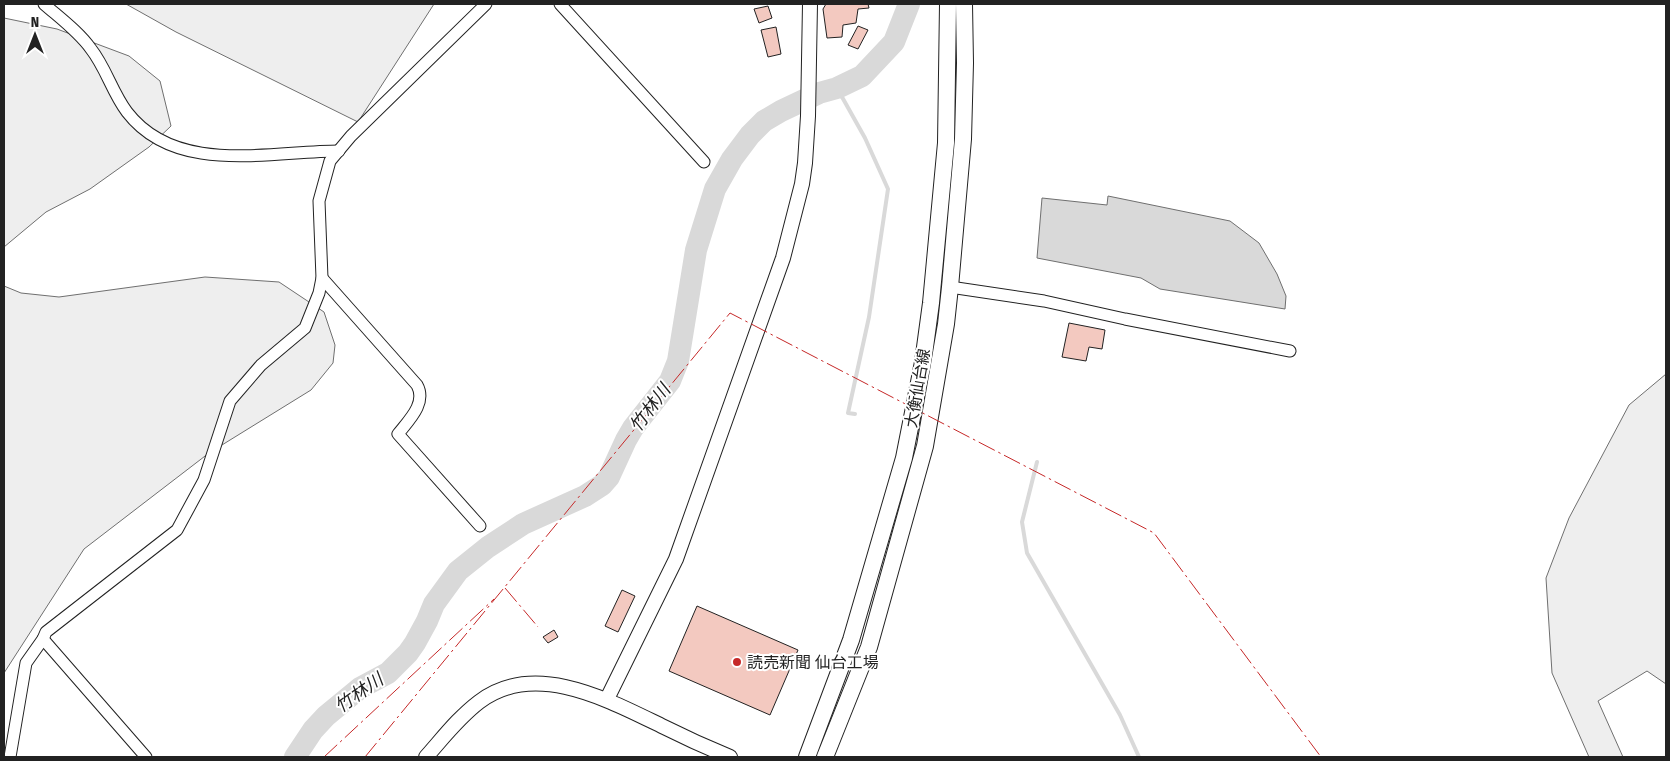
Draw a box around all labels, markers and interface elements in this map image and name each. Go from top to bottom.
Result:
north arrow [10,10,60,60]
text: N [31,14,39,31]
street label: 大衡仙台線 [901,347,934,429]
water label: 竹林川 [625,378,676,436]
place label: 読売新聞 仙台工場 [747,653,879,672]
marker: 読売新聞 仙台工場 [731,656,743,668]
water label: 竹林川 [331,667,389,717]

